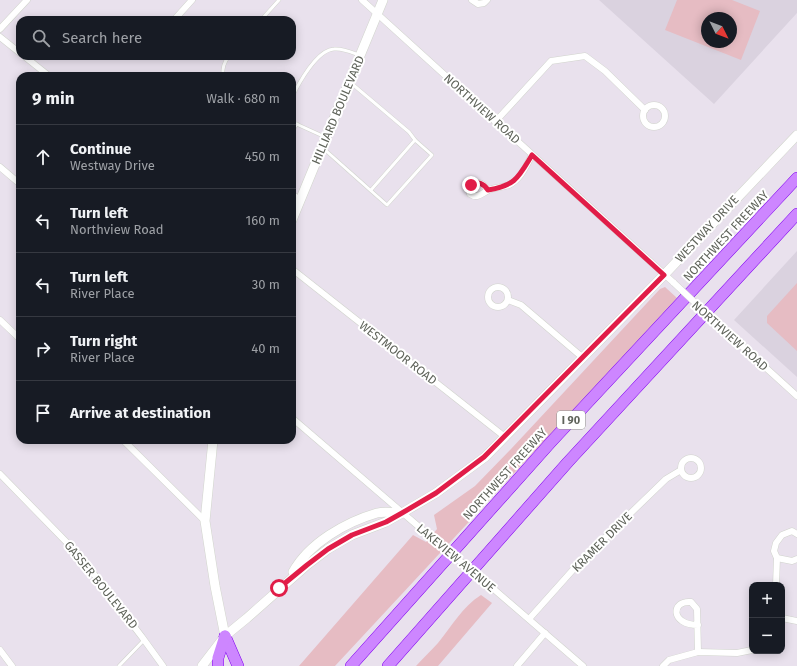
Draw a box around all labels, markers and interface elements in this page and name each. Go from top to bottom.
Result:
north arrow [701,12,737,48]
search box [16,16,296,60]
icon: search [30,27,52,49]
text: Search here [62,29,142,47]
street label: HILLIARD BOULEVARD [309,53,367,166]
street label: NORTHVIEW ROAD [441,71,523,147]
text: 9 min [32,88,75,109]
text: Walk · 680 m [206,91,280,106]
text: Continue [70,140,131,158]
icon: ahead [32,146,54,168]
text: 450 m [245,149,280,164]
text: Westway Drive [70,158,155,173]
route end [462,176,480,194]
street label: NORTHWEST FREEWAY [680,188,772,284]
street label: WESTWAY DRIVE [672,193,742,265]
text: Turn left [70,204,128,222]
icon: left [32,210,54,232]
text: 160 m [246,213,280,228]
text: Northview Road [70,222,164,237]
text: Turn left [70,268,128,286]
icon: left [32,274,54,296]
text: 30 m [252,277,280,292]
text: River Place [70,286,135,301]
street label: NORTHVIEW ROAD [689,298,771,374]
street label: WESTMOOR ROAD [356,318,440,388]
text: Turn right [70,332,137,350]
icon: right [32,338,54,360]
text: 40 m [251,341,280,356]
text: River Place [70,350,135,365]
icon: arrive [32,402,54,424]
text: Arrive at destination [70,404,211,422]
road number: I 90 [557,411,585,429]
street label: NORTHWEST FREEWAY [460,425,550,523]
street label: KRAMER DRIVE [569,509,635,575]
street label: LAKEVIEW AVENUE [414,521,498,595]
street label: GASSER BOULEVARD [61,538,141,632]
route start [270,579,288,597]
map controls [749,582,785,654]
button: + [749,582,785,618]
button: − [749,618,785,654]

